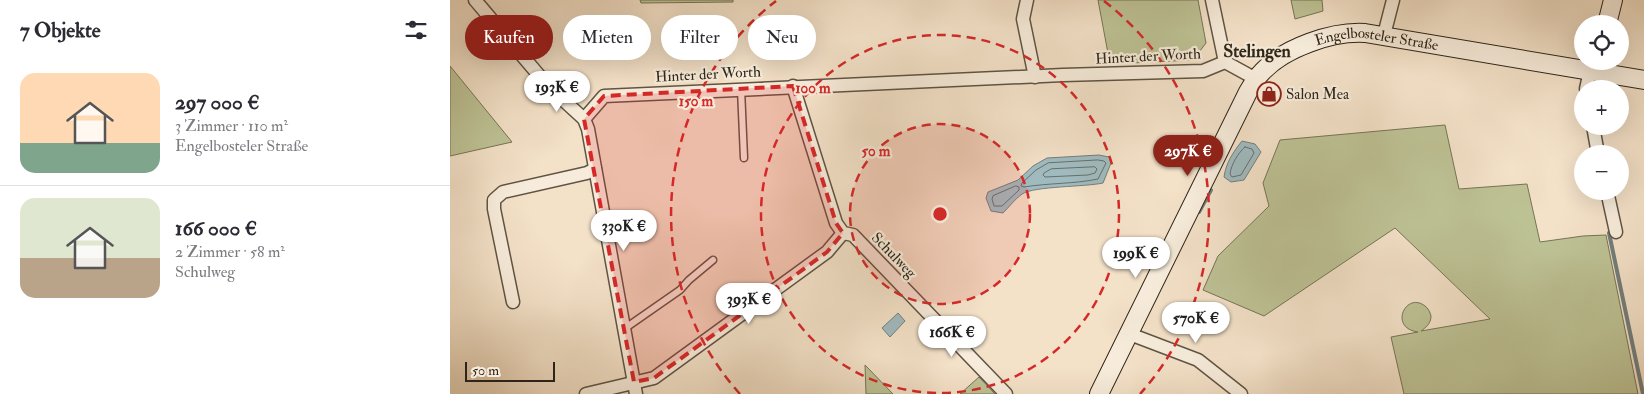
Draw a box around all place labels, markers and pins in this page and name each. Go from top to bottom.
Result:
pin: 193K € [516,70,598,113]
shop icon: Salon Mea [1256,81,1282,107]
place label: Salon Mea [1286,85,1350,104]
pin: 297K € [1147,134,1229,177]
centre of rings [931,205,949,223]
pin: 330K € [583,210,665,252]
pin: 199K € [1095,236,1177,279]
pin: 393K € [708,282,790,325]
pin: 570K € [1155,302,1237,344]
pin: 166K € [911,316,993,358]

